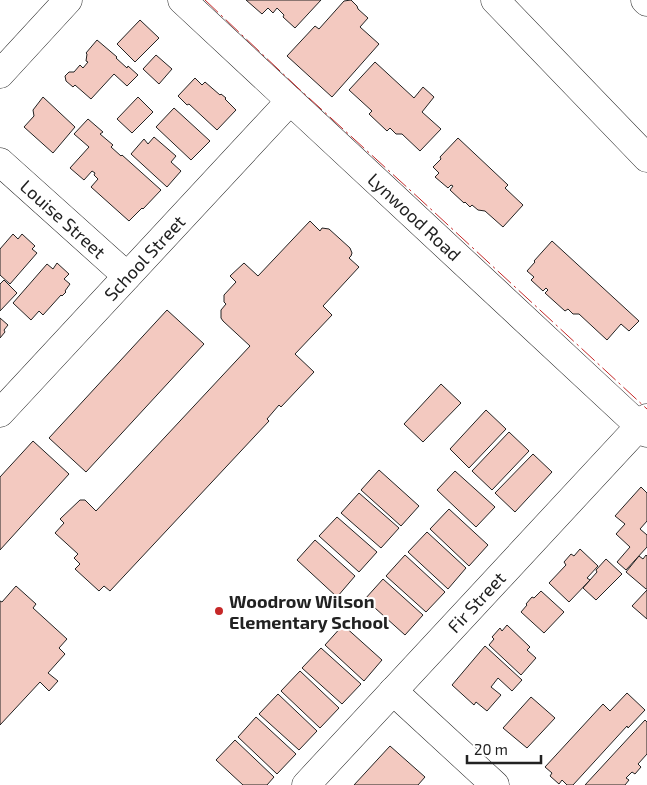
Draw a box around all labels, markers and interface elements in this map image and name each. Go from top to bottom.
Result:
street label: Lynwood Road [364,168,466,265]
street label: Louise Street [16,175,111,263]
street label: School Street [99,210,190,305]
street label: Fir Street [443,567,510,637]
place label: Woodrow Wilson Elementary School [229,590,389,633]
marker: Woodrow Wilson Elementary School [213,605,225,617]
scale bar [467,732,541,764]
text: 20 m [474,740,508,758]

